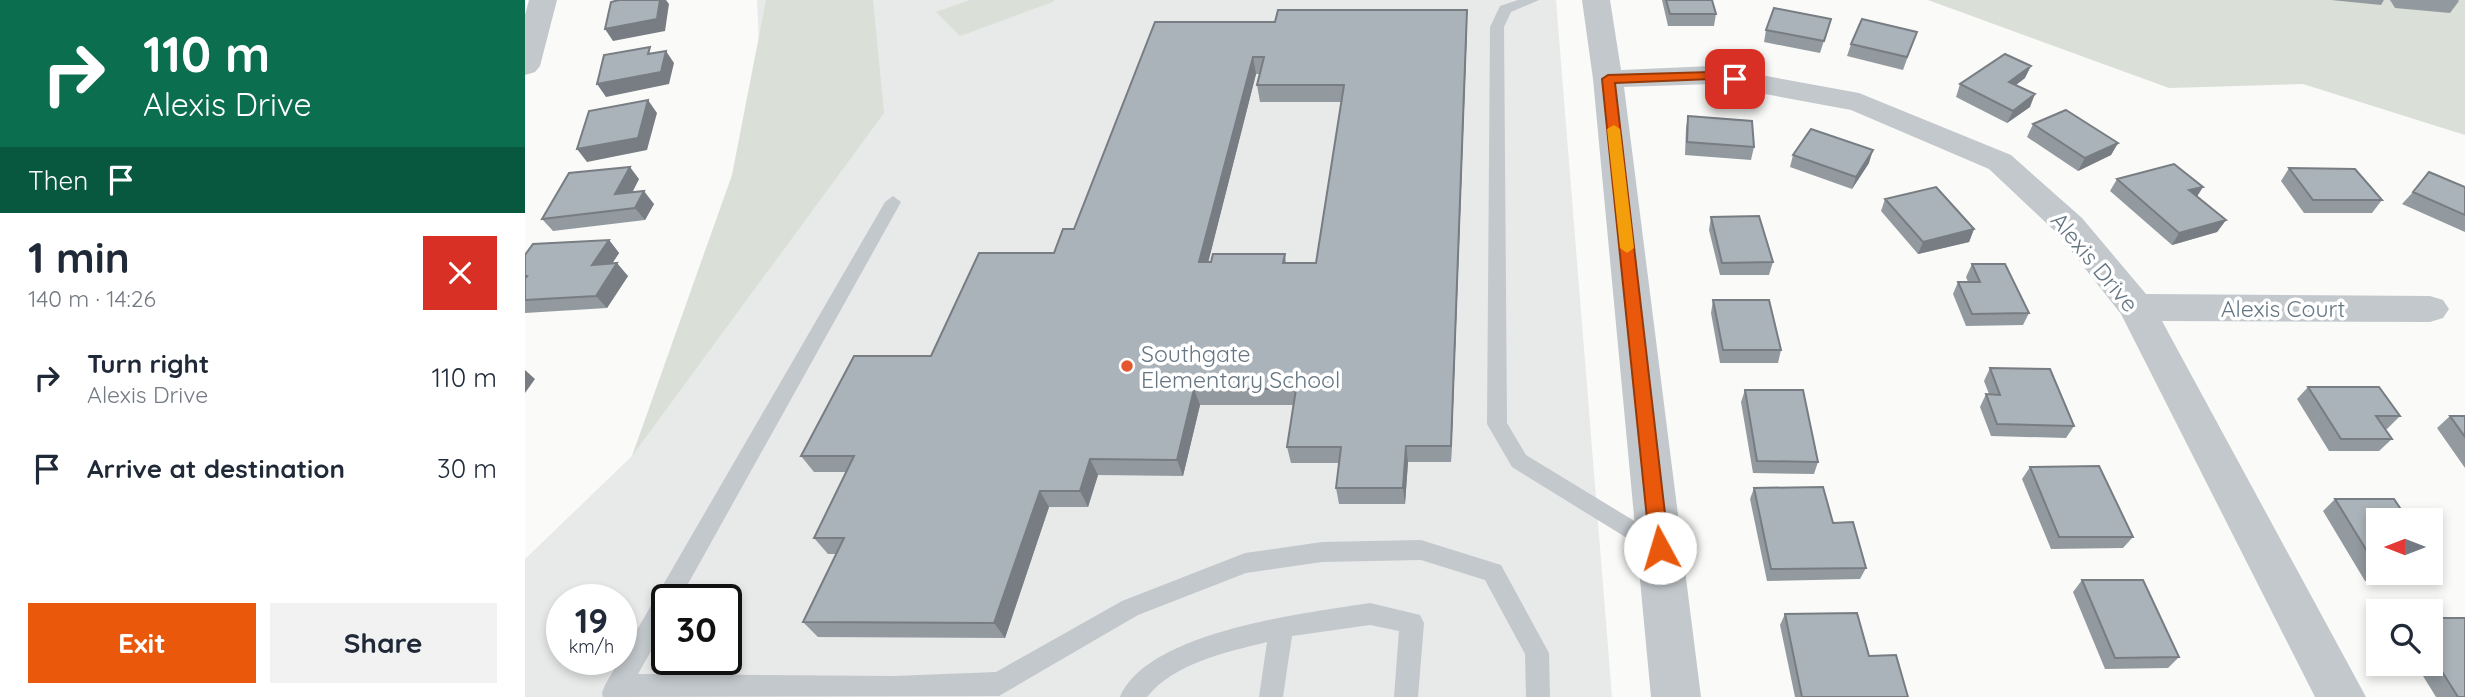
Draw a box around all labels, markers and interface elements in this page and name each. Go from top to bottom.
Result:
text: 110 m [143,23,270,84]
icon: right [28,28,119,119]
pin [1705,49,1765,109]
icon: arrive [1716,60,1754,98]
text: Alexis Drive [143,84,312,124]
icon: arrive [102,161,140,199]
text: Then [28,164,88,197]
street label: Alexis Drive [2045,206,2145,318]
text: 1 min [28,231,130,284]
button: close [423,236,497,310]
text: 140 m · 14:26 [28,284,156,313]
street label: Alexis Court [2221,294,2345,323]
place label: Southgate Elementary School [1141,339,1340,394]
text: Turn right [87,347,209,380]
marker: Southgate Elementary School [1119,358,1135,374]
icon: right [28,359,66,397]
text: 110 m [431,361,497,394]
text: Alexis Drive [87,380,208,409]
icon: arrive [28,450,66,488]
text: Arrive at destination [87,452,345,485]
text: 30 m [437,452,497,485]
north arrow [2366,508,2443,584]
map controls [2366,508,2443,676]
position arrow [1623,511,1697,585]
speed limit sign: 30 [651,584,742,675]
text: 19 [575,598,608,642]
button: search [2366,599,2443,676]
button: Exit [28,603,256,683]
button: Share [270,603,497,683]
text: km/h [569,635,614,658]

